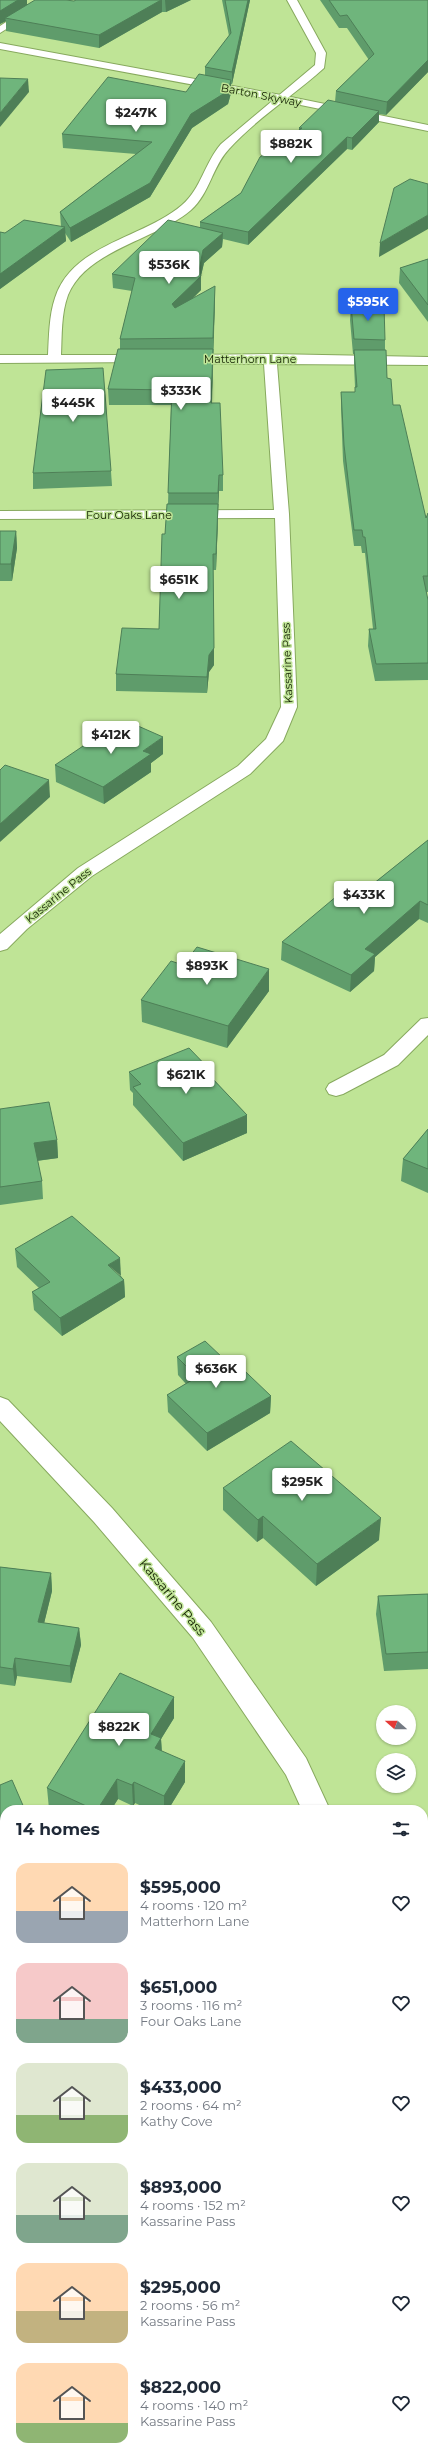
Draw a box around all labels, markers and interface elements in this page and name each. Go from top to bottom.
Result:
street label: Barton Skyway [220,80,302,110]
pin: $247K [108,99,164,133]
text: $247K [115,104,157,120]
pin: $882K [263,130,319,164]
text: $882K [270,135,312,151]
pin: $536K [141,251,197,285]
text: $536K [148,256,190,272]
pin: $595K [340,288,396,322]
text: $595K [347,293,389,309]
street label: Matterhorn Lane [204,352,297,366]
pin: $333K [153,377,209,411]
text: $333K [161,382,201,398]
pin: $445K [45,389,101,423]
text: $445K [51,394,95,410]
street label: Four Oaks Lane [86,508,172,522]
pin: $651K [151,566,207,600]
text: $651K [159,571,199,587]
street label: Kassarine Pass [279,622,295,704]
pin: $412K [83,721,139,755]
text: $412K [91,726,131,742]
street label: Kassarine Pass [22,864,94,926]
pin: $433K [336,881,392,915]
text: $433K [343,886,385,902]
pin: $893K [179,952,235,986]
text: $893K [186,957,228,973]
pin: $621K [158,1061,214,1095]
text: $621K [167,1066,205,1082]
pin: $636K [188,1355,244,1389]
text: $636K [195,1360,237,1376]
pin: $295K [274,1468,330,1502]
text: $295K [281,1473,323,1489]
street label: Kassarine Pass [136,1555,210,1639]
north arrow [376,1705,416,1745]
map controls [376,1705,416,1793]
pin: $822K [91,1713,147,1747]
text: $822K [98,1718,140,1734]
button: layers [376,1753,416,1793]
icon: filters [390,1818,412,1840]
text: 14 homes [16,1819,100,1839]
text: $595,000 [140,1877,221,1897]
icon: home [48,1879,96,1927]
icon: heart [390,1892,412,1914]
text: 4 rooms · 120 m² [140,1897,247,1913]
text: Matterhorn Lane [140,1913,249,1929]
text: $651,000 [140,1977,217,1997]
icon: home [48,1979,96,2027]
icon: heart [390,1992,412,2014]
text: 3 rooms · 116 m² [140,1997,242,2013]
text: Four Oaks Lane [140,2013,241,2029]
text: $433,000 [140,2077,222,2097]
icon: home [48,2079,96,2127]
icon: heart [390,2092,412,2114]
text: 2 rooms · 64 m² [140,2097,242,2113]
text: Kathy Cove [140,2113,213,2129]
text: $893,000 [140,2177,222,2197]
icon: home [48,2179,96,2227]
icon: heart [390,2192,412,2214]
text: 4 rooms · 152 m² [140,2197,246,2213]
text: Kassarine Pass [140,2213,235,2229]
text: $295,000 [140,2277,221,2297]
icon: home [48,2279,96,2327]
icon: heart [390,2292,412,2314]
text: 2 rooms · 56 m² [140,2297,240,2313]
text: Kassarine Pass [140,2313,235,2329]
text: $822,000 [140,2377,221,2397]
icon: home [48,2379,96,2427]
icon: heart [390,2392,412,2414]
text: 4 rooms · 140 m² [140,2397,248,2413]
text: Kassarine Pass [140,2413,235,2429]

